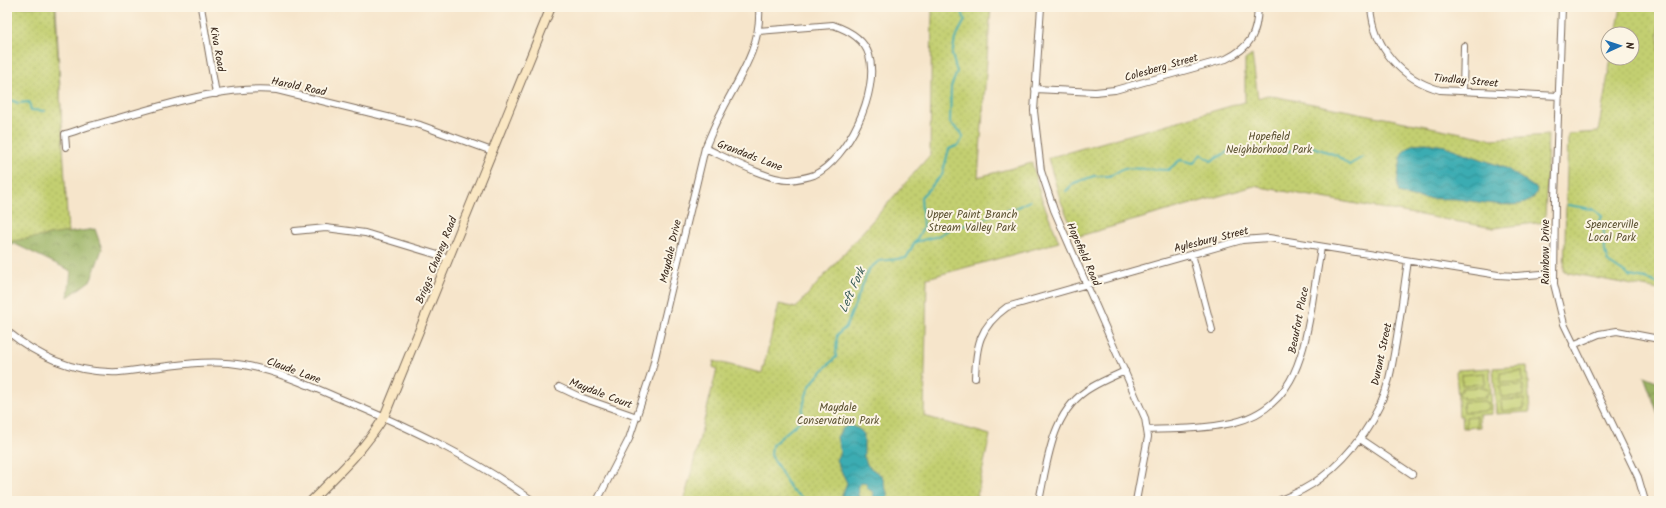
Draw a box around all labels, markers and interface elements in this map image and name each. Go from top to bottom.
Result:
street label: Kiva Road [204,25,230,74]
north arrow [1600,26,1640,66]
text: N [1620,42,1638,50]
street label: Colesberg Street [1122,49,1201,87]
street label: Tindlay Street [1433,69,1500,93]
street label: Harold Road [270,72,328,102]
park label: Hopefield Neighborhood Park [1226,128,1313,159]
street label: Grandads Lane [714,135,785,177]
park label: Upper Paint Branch Stream Valley Park [927,206,1018,237]
street label: Briggs Chaney Road [411,213,463,307]
park label: Spencerville Local Park [1586,216,1639,247]
street label: Maydale Drive [655,218,687,285]
street label: Rainbow Drive [1537,219,1555,285]
street label: Hopefield Road [1061,220,1105,290]
street label: Aylesbury Street [1172,222,1251,258]
water label: Left Fork [834,263,872,316]
street label: Beaufort Place [1284,285,1314,355]
street label: Durant Street [1367,321,1398,387]
street label: Claude Lane [264,353,323,389]
street label: Maydale Court [566,374,636,415]
park label: Maydale Conservation Park [797,399,880,430]

